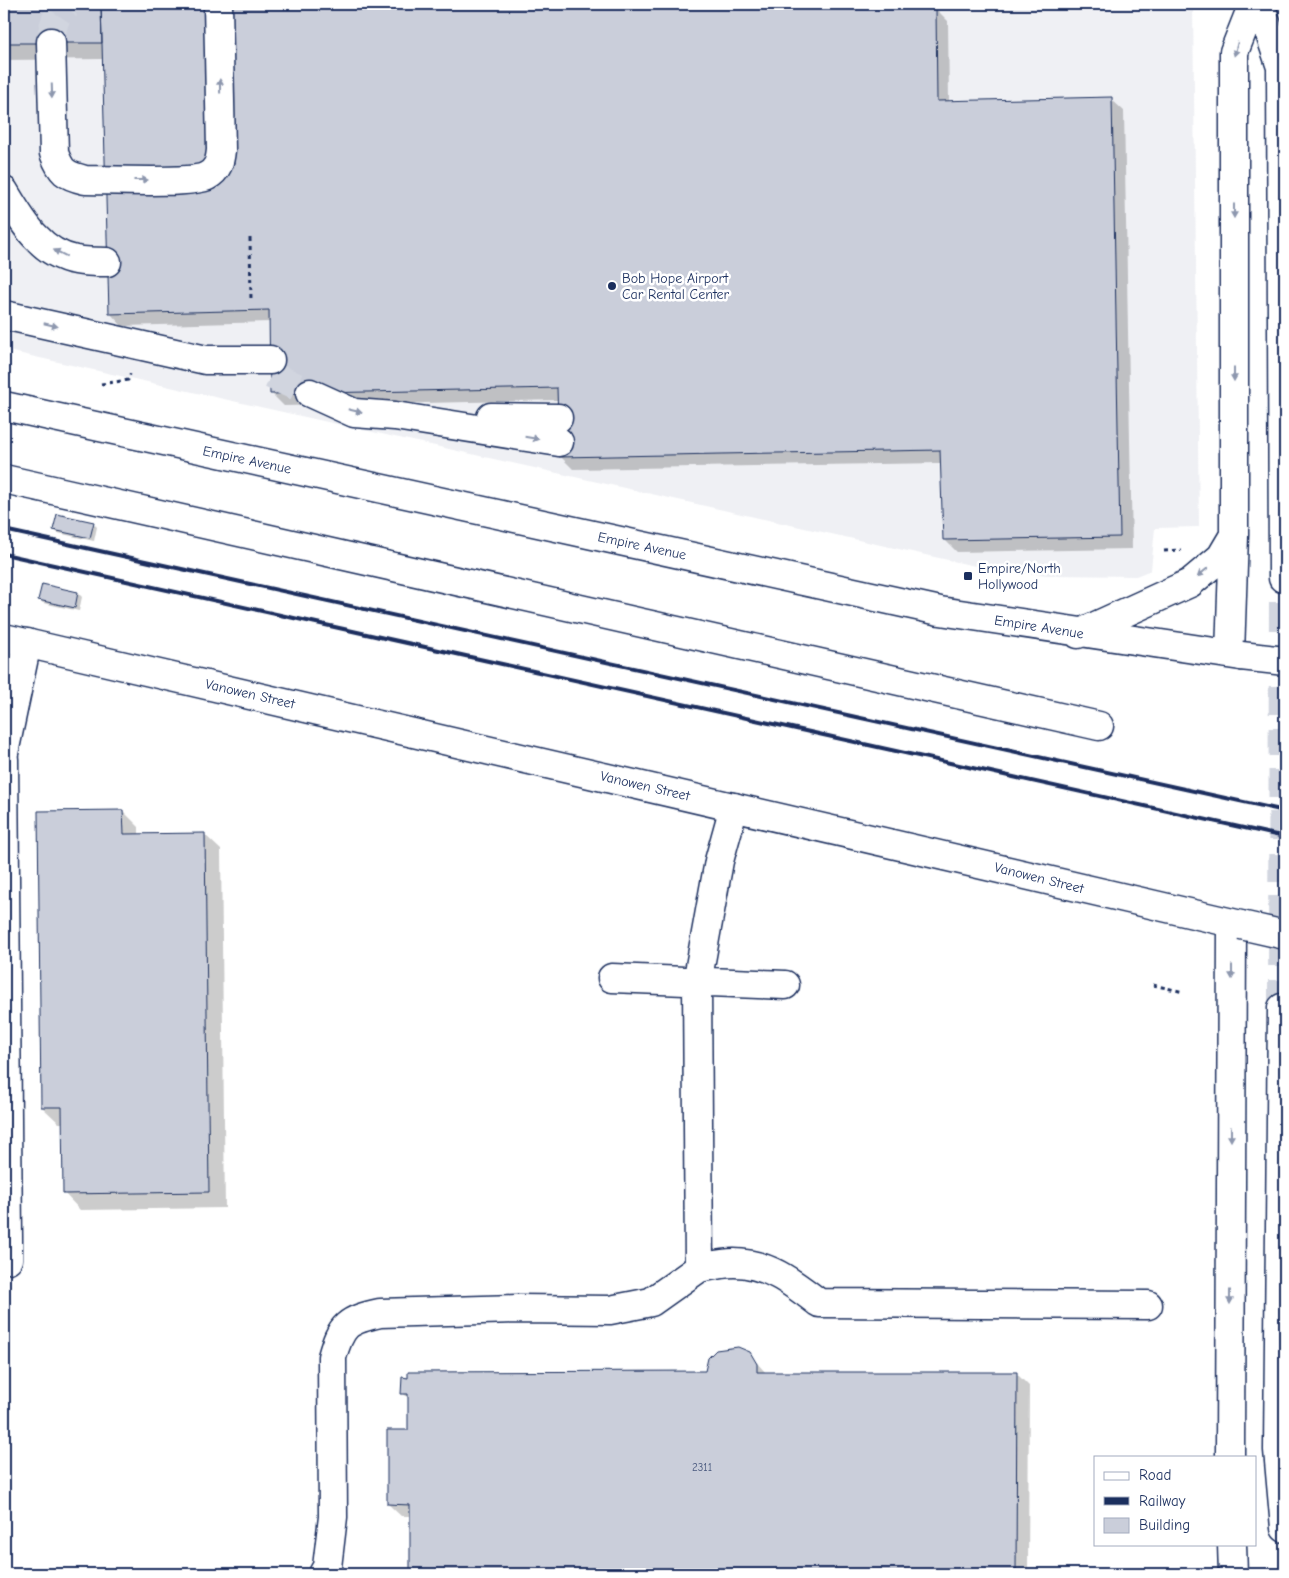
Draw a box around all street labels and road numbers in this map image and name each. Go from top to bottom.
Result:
street label: Empire Avenue [201,442,293,478]
street label: Empire Avenue [596,528,688,564]
street label: Empire Avenue [993,612,1085,642]
street label: Vanowen Street [203,675,297,713]
street label: Vanowen Street [598,767,692,805]
street label: Vanowen Street [993,859,1086,898]

